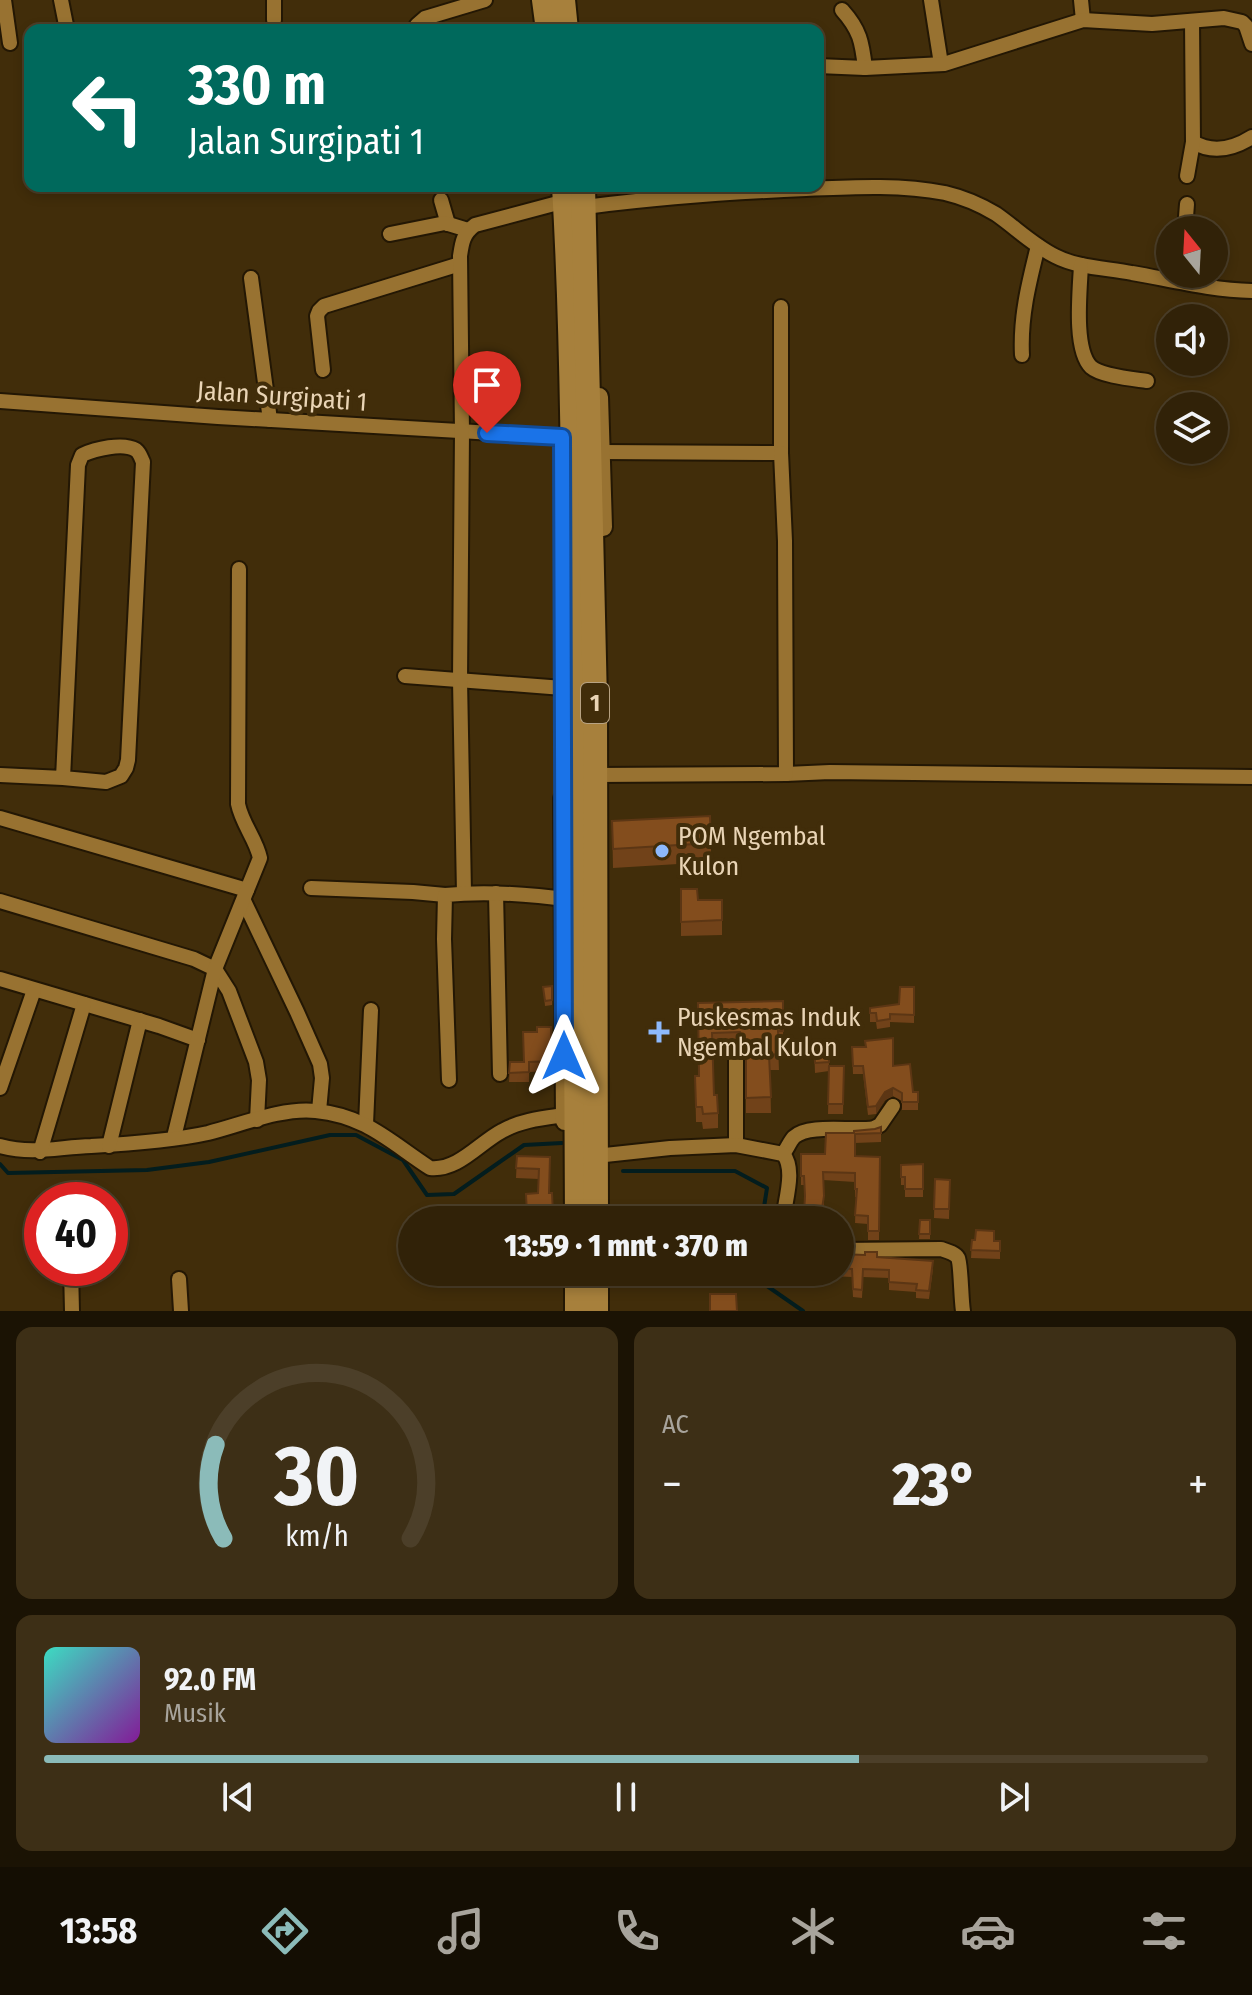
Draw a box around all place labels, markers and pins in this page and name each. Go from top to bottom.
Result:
pin [453,351,521,433]
place label: POM Ngembal Kulon [678,821,826,882]
marker: POM Ngembal Kulon [653,842,671,860]
place label: Puskesmas Induk Ngembal Kulon [677,1002,861,1063]
marker: Puskesmas Induk Ngembal Kulon [648,1021,670,1043]

